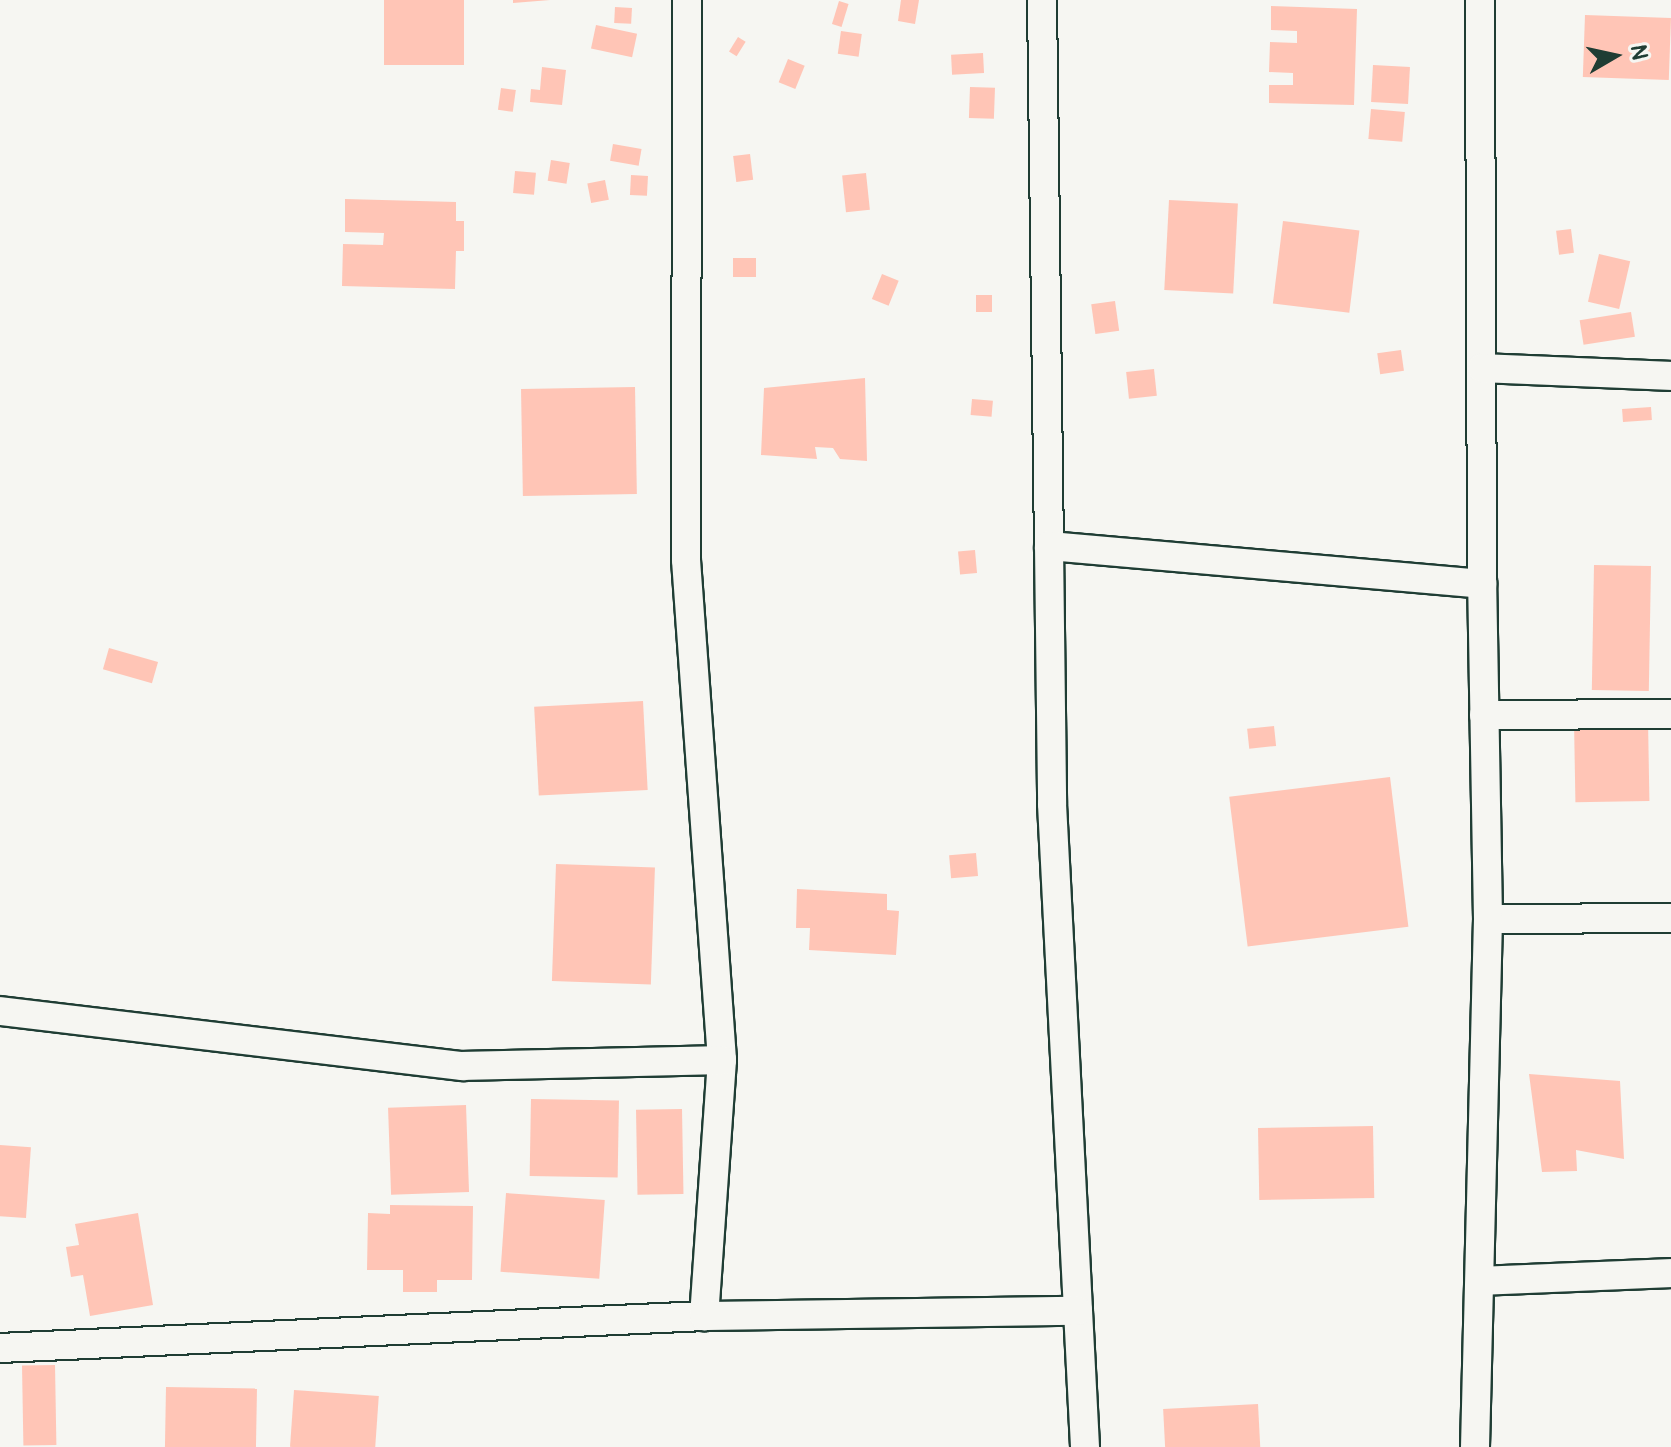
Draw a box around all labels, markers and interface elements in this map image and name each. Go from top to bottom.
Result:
north arrow [1575,16,1655,96]
text: N [1624,43,1654,62]

